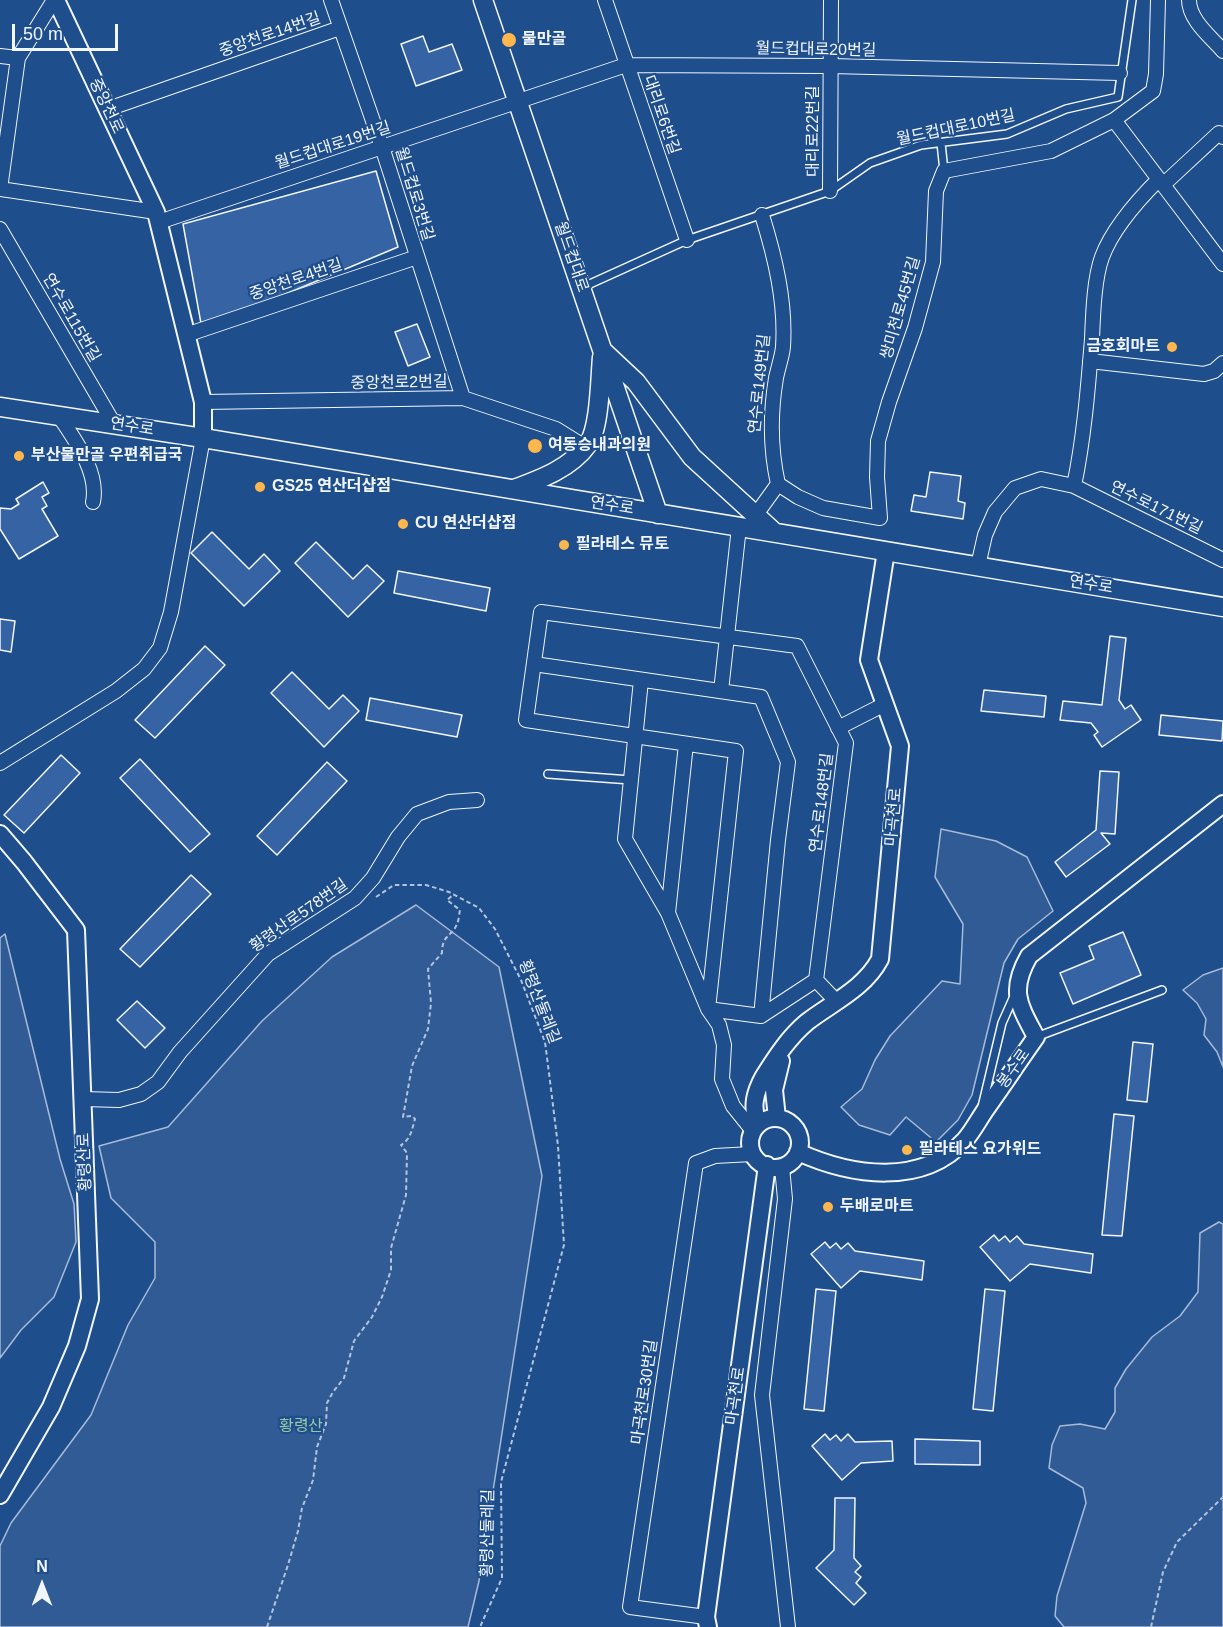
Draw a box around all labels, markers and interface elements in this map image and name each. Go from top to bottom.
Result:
street label: 중앙천로14번길 [217,9,323,61]
scale bar [15,12,122,50]
text: 50 m [23,24,63,44]
place label: 물만골 [522,30,566,50]
marker: 물만골 [500,31,518,49]
street label: 월드컵대로20번길 [755,39,877,61]
street label: 대리로6번길 [638,73,684,157]
street label: 중앙천로 [85,75,127,137]
street label: 대리로22번길 [804,85,824,177]
street label: 월드컵대로10번길 [895,106,1017,150]
street label: 월드컵대로19번길 [273,118,393,174]
street label: 월드컵로3번길 [391,145,437,243]
street label: 월드컵대로 [550,219,592,295]
street label: 쌍미천로45번길 [877,254,925,362]
street label: 중앙천로4번길 [247,255,345,305]
street label: 연수로115번길 [38,270,104,366]
street label: 연수로149번길 [745,333,775,435]
place label: 금호회마트 [1086,337,1160,357]
marker: 금호회마트 [1165,340,1179,354]
street label: 중앙천로2번길 [350,373,448,393]
street label: 연수로 [109,414,155,440]
place label: 여동승내과의원 [548,436,651,456]
marker: 여동승내과의원 [526,437,544,455]
place label: 부산물만골 우편취급국 [31,446,183,466]
marker: 부산물만골 우편취급국 [12,449,26,463]
place label: GS25 연산더샵점 [272,477,391,497]
street label: 연수로171번길 [1107,477,1205,539]
marker: GS25 연산더샵점 [253,480,267,494]
street label: 연수로 [589,493,635,519]
place label: CU 연산더샵점 [415,514,516,534]
marker: CU 연산더샵점 [396,517,410,531]
place label: 필라테스 뮤토 [576,535,669,555]
marker: 필라테스 뮤토 [557,538,571,552]
street label: 연수로 [1068,572,1114,598]
street label: 연수로148번길 [806,752,838,854]
street label: 마곡천로 [882,787,906,847]
street label: 황령산로578번길 [246,875,352,957]
street label: 황령산둘레길 [514,957,564,1047]
street label: 봉수로 [993,1045,1035,1093]
street label: 황령산로 [74,1132,96,1192]
place label: 필라테스 요가위드 [919,1140,1041,1160]
marker: 필라테스 요가위드 [900,1143,914,1157]
place label: 두배로마트 [840,1197,914,1217]
marker: 두배로마트 [821,1200,835,1214]
street label: 마곡천로30번길 [628,1338,662,1446]
street label: 마곡천로 [722,1366,750,1426]
park label: 황령산 [279,1417,323,1437]
street label: 황령산둘레길 [478,1489,498,1577]
north arrow [12,1555,72,1615]
text: N [36,1558,48,1575]

